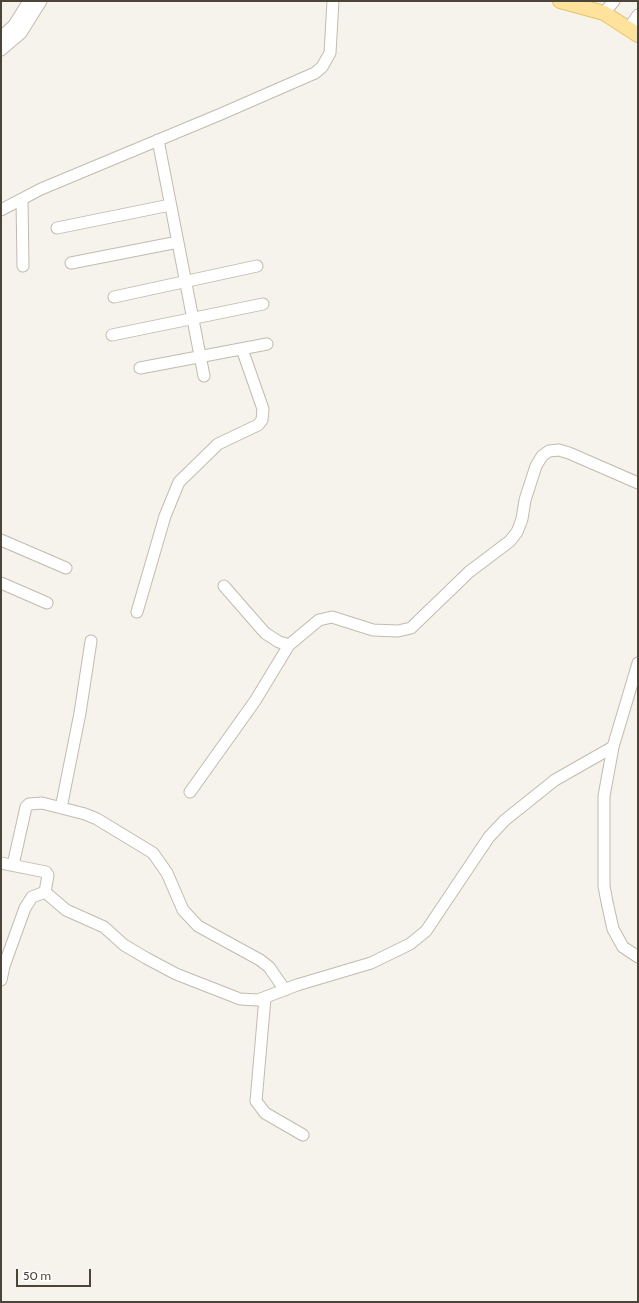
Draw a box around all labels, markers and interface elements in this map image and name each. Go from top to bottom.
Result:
scale bar [18,1261,93,1287]
text: 50 m [23,1268,51,1283]

